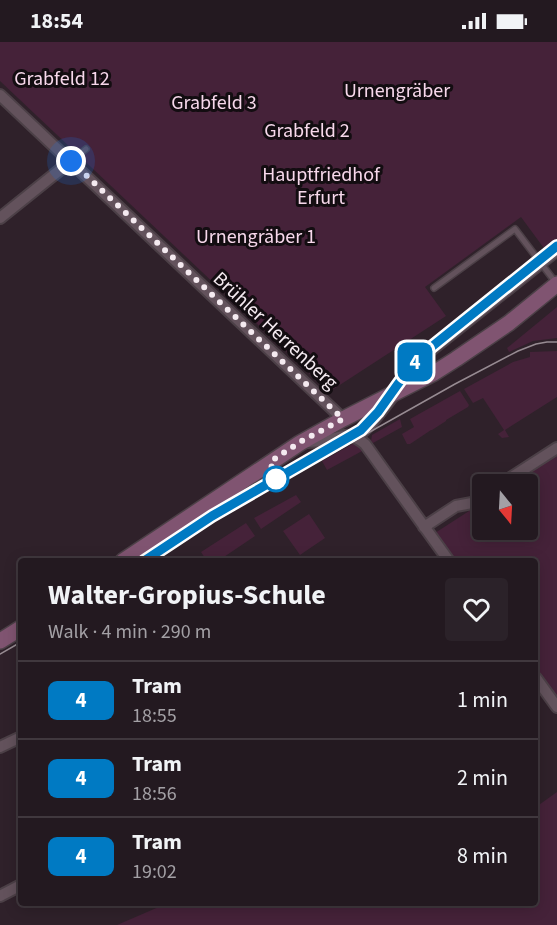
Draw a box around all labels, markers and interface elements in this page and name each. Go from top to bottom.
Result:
text: 18:54 [30,5,83,37]
park label: Grabfeld 12 [14,65,110,93]
park label: Urnengräber [344,77,450,105]
park label: Grabfeld 3 [171,89,257,117]
park label: Grabfeld 2 [264,117,350,145]
your location [56,146,86,176]
park label: Hauptfriedhof Erfurt [262,161,381,212]
park label: Urnengräber 1 [196,223,316,251]
street label: Brühler Herrenberg [207,265,344,396]
line badge: 4 [396,342,434,382]
text: 4 [409,347,421,377]
unlabelled marker [263,466,289,492]
north arrow [472,474,538,540]
map controls [472,474,538,540]
text: Walter-Gropius-Schule [48,575,326,615]
button: heart [445,578,508,641]
text: Walk · 4 min · 290 m [48,618,211,646]
text: Tram [132,670,182,702]
text: 1 min [457,684,508,716]
text: 4 [75,685,87,715]
text: 18:55 [132,702,177,730]
text: Tram [132,748,182,780]
text: 2 min [457,762,508,794]
text: 4 [75,763,87,793]
text: 18:56 [132,780,177,808]
text: Tram [132,826,182,858]
text: 8 min [457,840,508,872]
text: 4 [75,841,87,871]
text: 19:02 [132,858,177,886]

